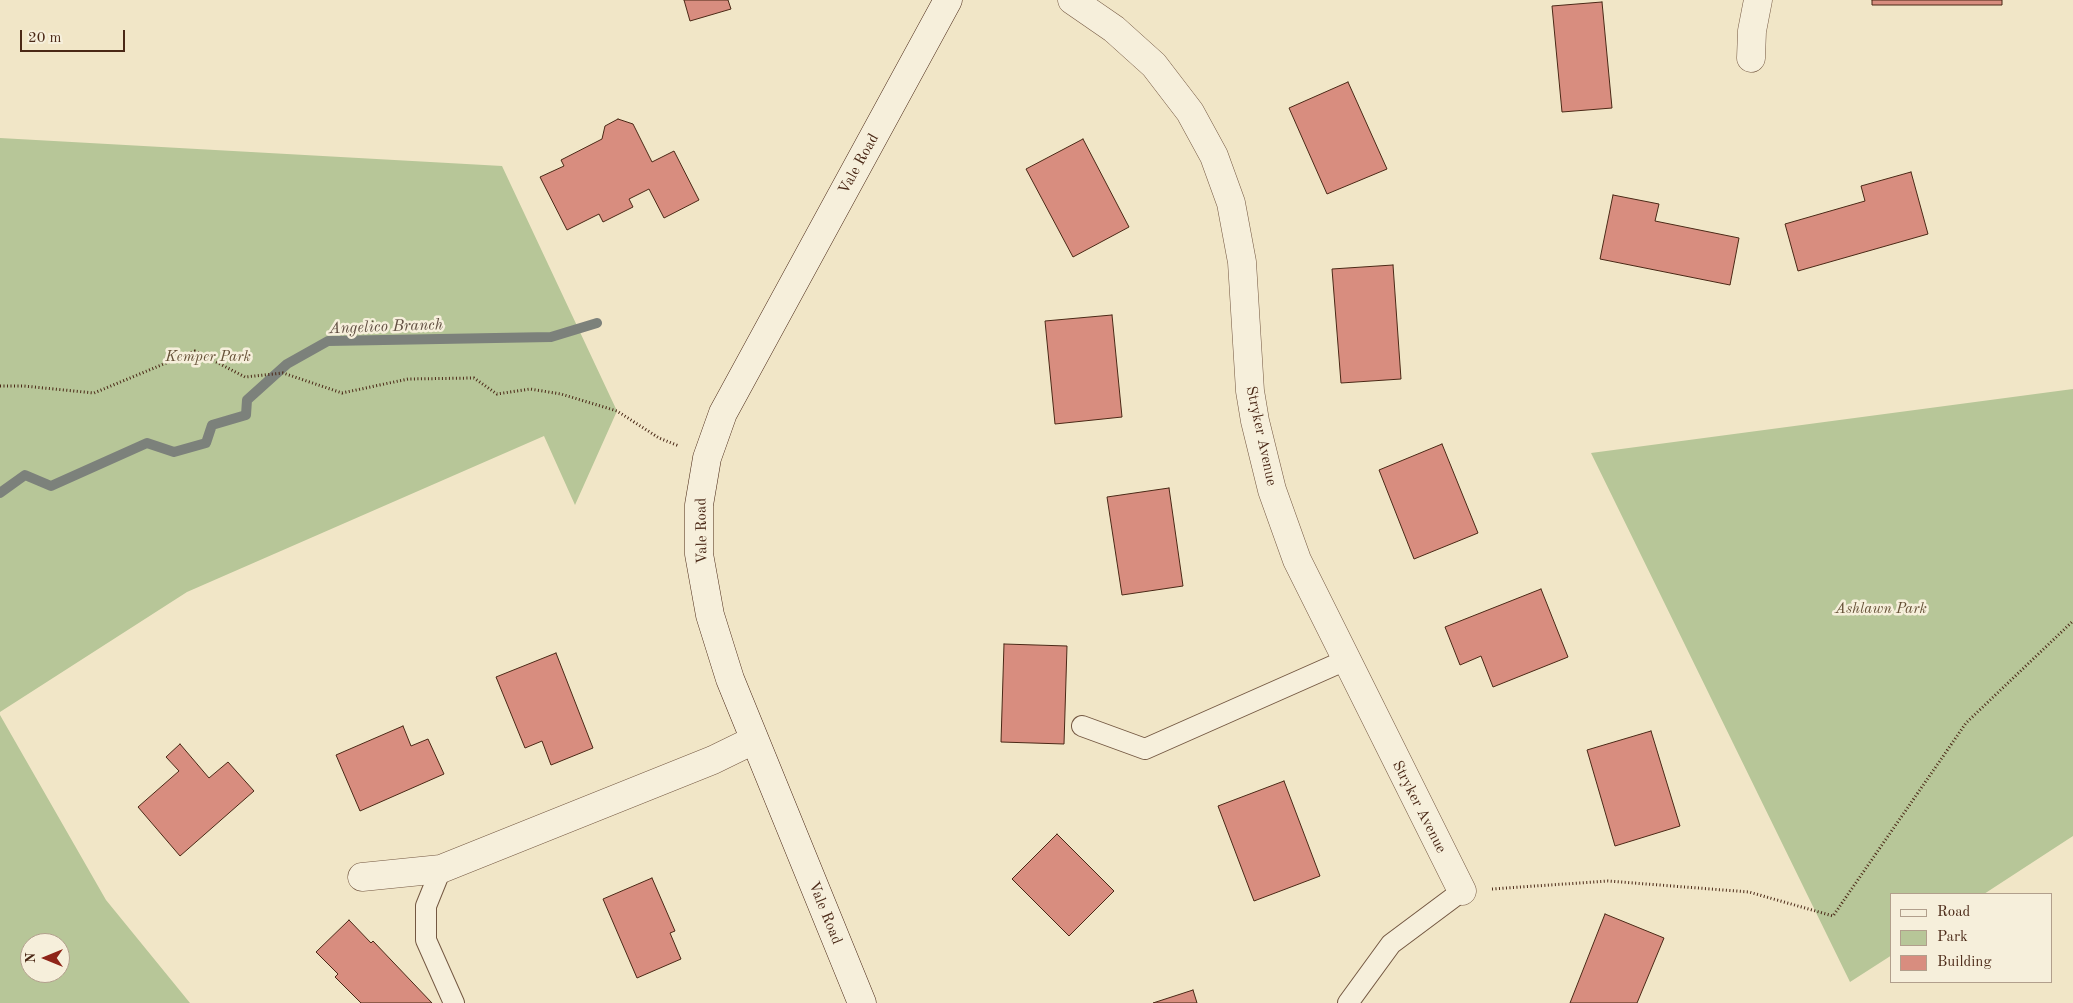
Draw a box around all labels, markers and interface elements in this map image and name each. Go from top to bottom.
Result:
scale bar [22,20,128,52]
text: 20 m [28,31,62,46]
street label: Vale Road [835,131,883,197]
water label: Angelico Branch [329,315,443,339]
park label: Kemper Park [165,348,251,366]
street label: Stryker Avenue [1242,385,1280,487]
street label: Vale Road [692,498,712,564]
park label: Ashlawn Park [1835,600,1927,618]
street label: Stryker Avenue [1388,758,1450,856]
street label: Vale Road [804,879,846,947]
legend [1890,893,2053,983]
text: Road [1937,905,1970,920]
text: Park [1937,930,1968,945]
north arrow [20,933,70,983]
text: N [24,953,38,963]
text: Building [1937,955,1992,970]

